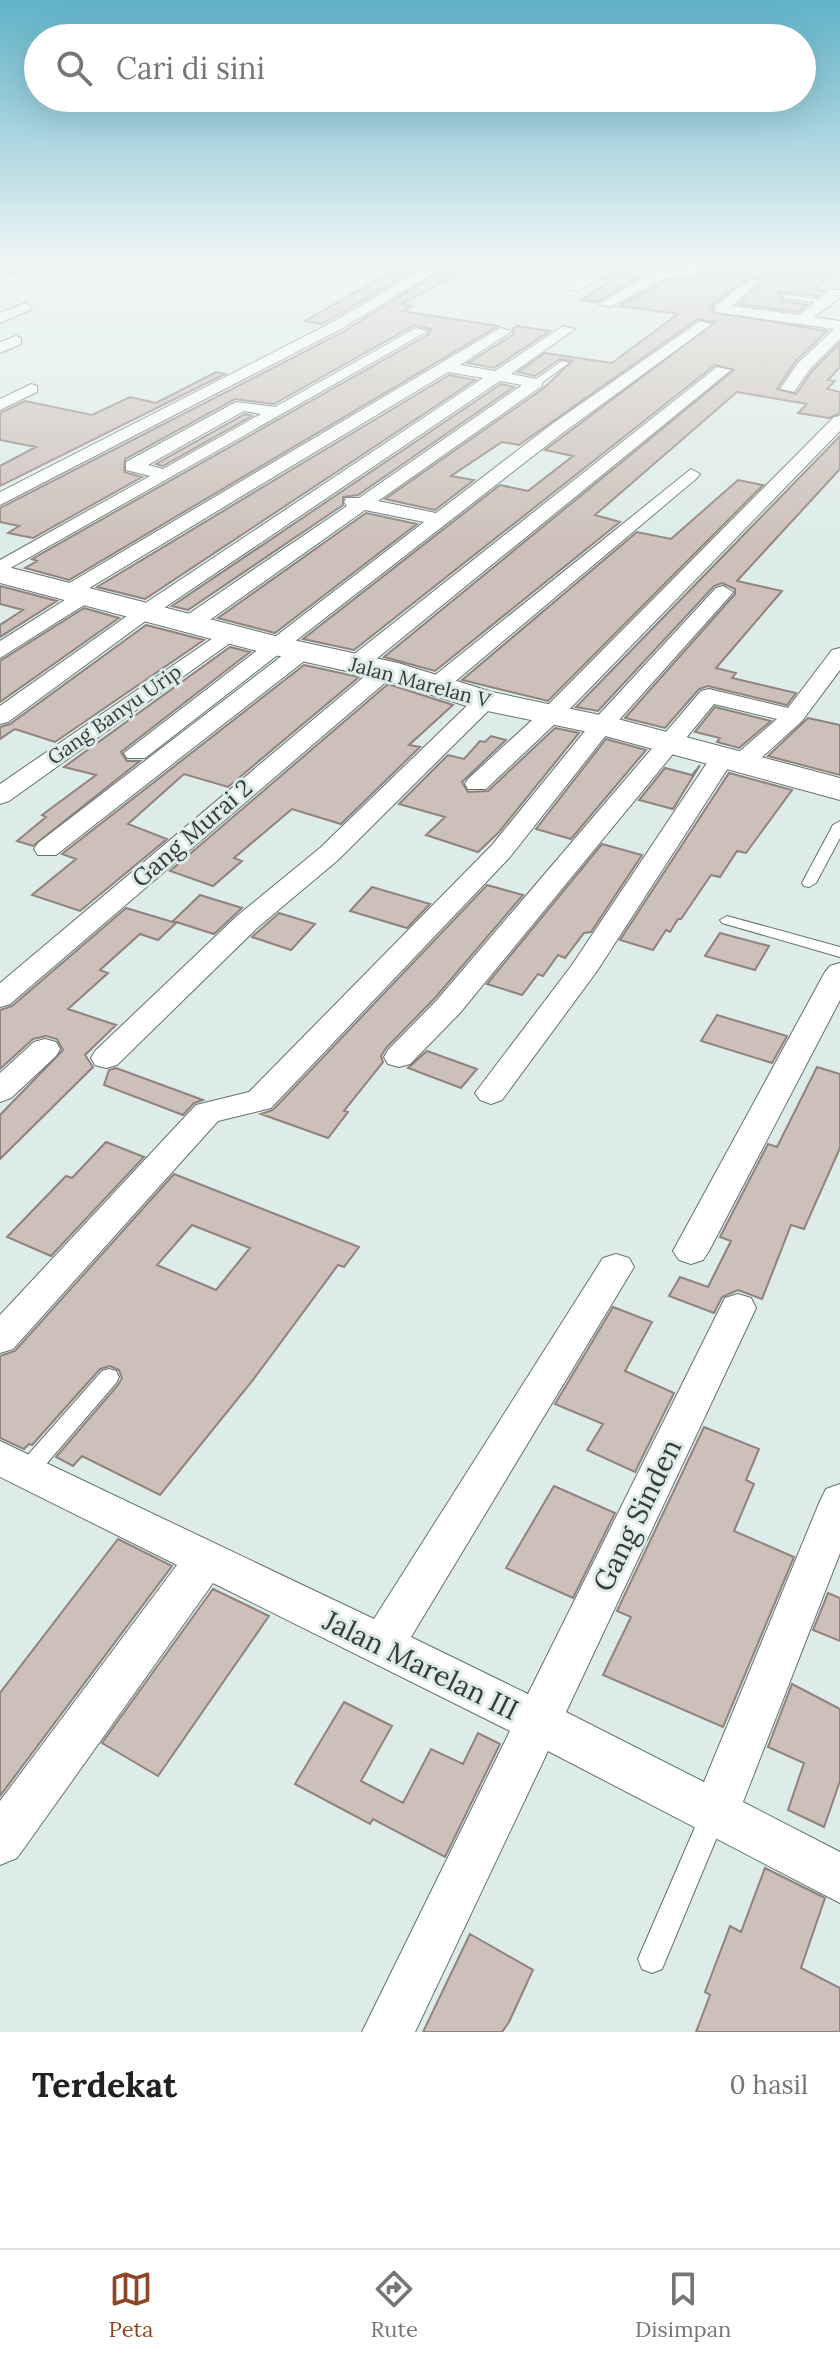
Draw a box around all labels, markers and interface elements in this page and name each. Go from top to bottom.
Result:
search box [24,24,816,112]
icon: search [52,46,96,90]
text: Cari di sini [116,49,265,87]
street label: Jalan Marelan V [346,651,494,713]
street label: Gang Banyu Urip [42,658,186,769]
street label: Gang Murai 2 [125,772,259,894]
street label: Gang Sinden [585,1433,689,1597]
street label: Jalan Marelan III [317,1602,524,1728]
text: Terdekat [32,2063,177,2106]
text: 0 hasil [730,2068,808,2101]
tab: Peta [109,2267,153,2343]
tab: Rute [370,2267,418,2343]
tab: Disimpan [635,2267,731,2343]

